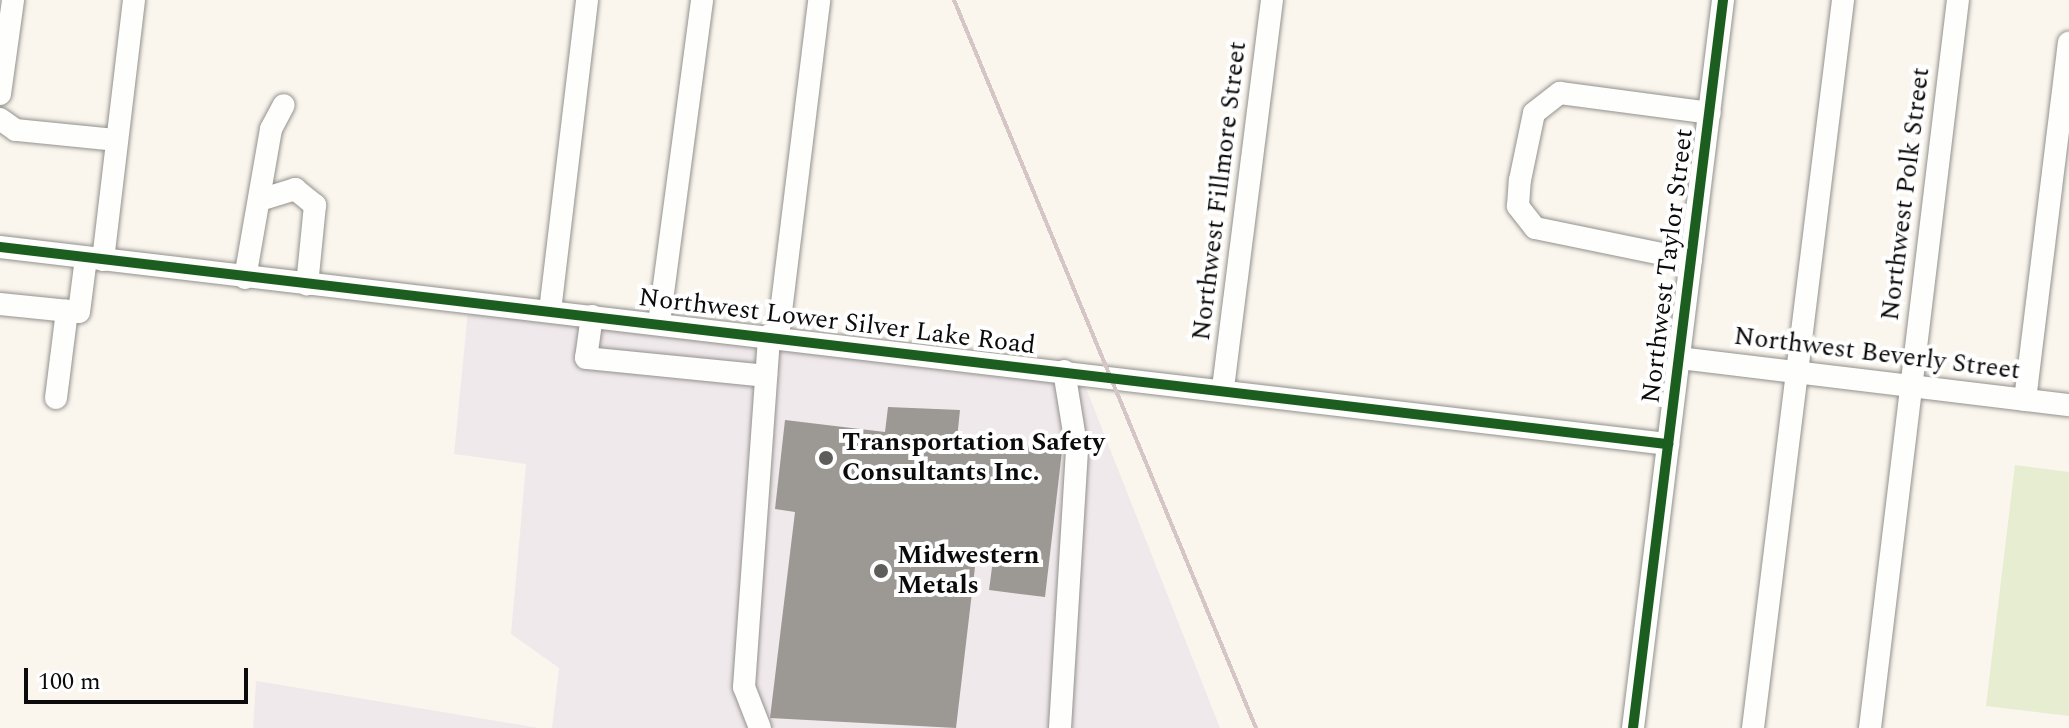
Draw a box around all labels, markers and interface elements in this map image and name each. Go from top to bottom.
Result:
street label: Northwest Fillmore Street [1186,40,1254,342]
street label: Northwest Polk Street [1875,66,1937,322]
street label: Northwest Taylor Street [1636,127,1700,405]
street label: Northwest Lower Silver Lake Road [637,282,1037,362]
street label: Northwest Beverly Street [1732,321,2022,387]
place label: Transportation Safety Consultants Inc. [842,427,1105,488]
marker: Transportation Safety Consultants Inc. [817,449,835,467]
place label: Midwestern Metals [897,540,1040,602]
marker: Midwestern Metals [872,562,890,580]
scale bar [28,652,252,702]
text: 100 m [38,664,101,700]

